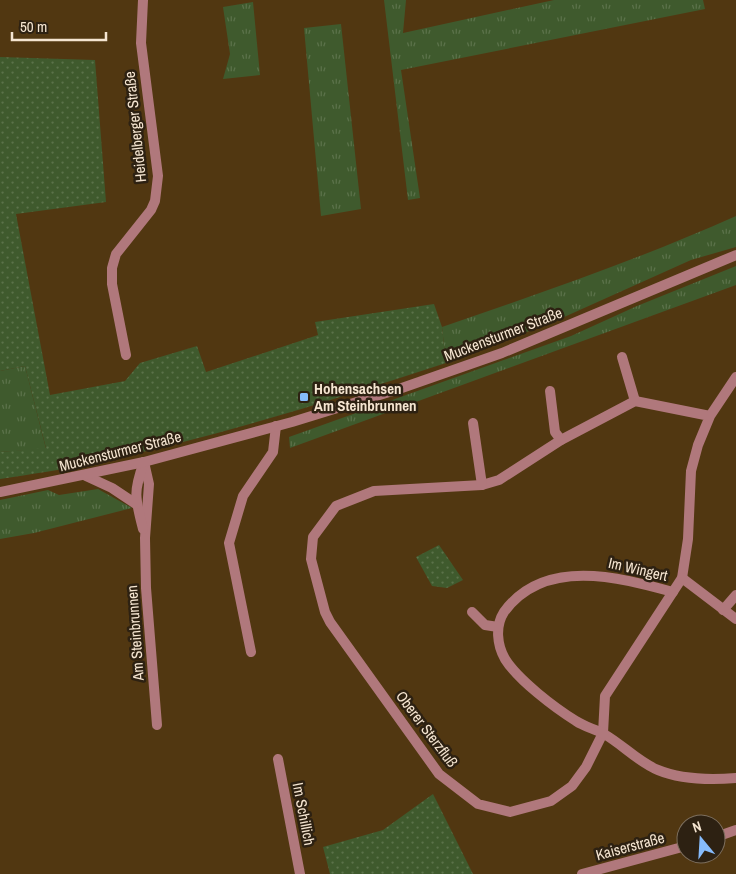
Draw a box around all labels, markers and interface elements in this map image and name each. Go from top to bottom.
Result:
scale bar [12,10,106,42]
text: 50 m [20,16,47,37]
street label: Heidelberger Straße [119,70,151,184]
street label: Muckensturmer Straße [441,302,565,366]
place label: Hohensachsen Am Steinbrunnen [314,378,417,416]
marker: Hohensachsen Am Steinbrunnen [298,391,310,403]
street label: Muckensturmer Straße [57,426,183,476]
street label: Im Wingert [606,552,670,586]
street label: Am Steinbrunnen [121,585,149,682]
street label: Oberer Sterzfluß [391,686,463,772]
street label: Im Schillich [288,781,320,847]
north arrow [676,814,726,864]
text: N [690,817,704,836]
street label: Kaiserstraße [593,827,667,865]

